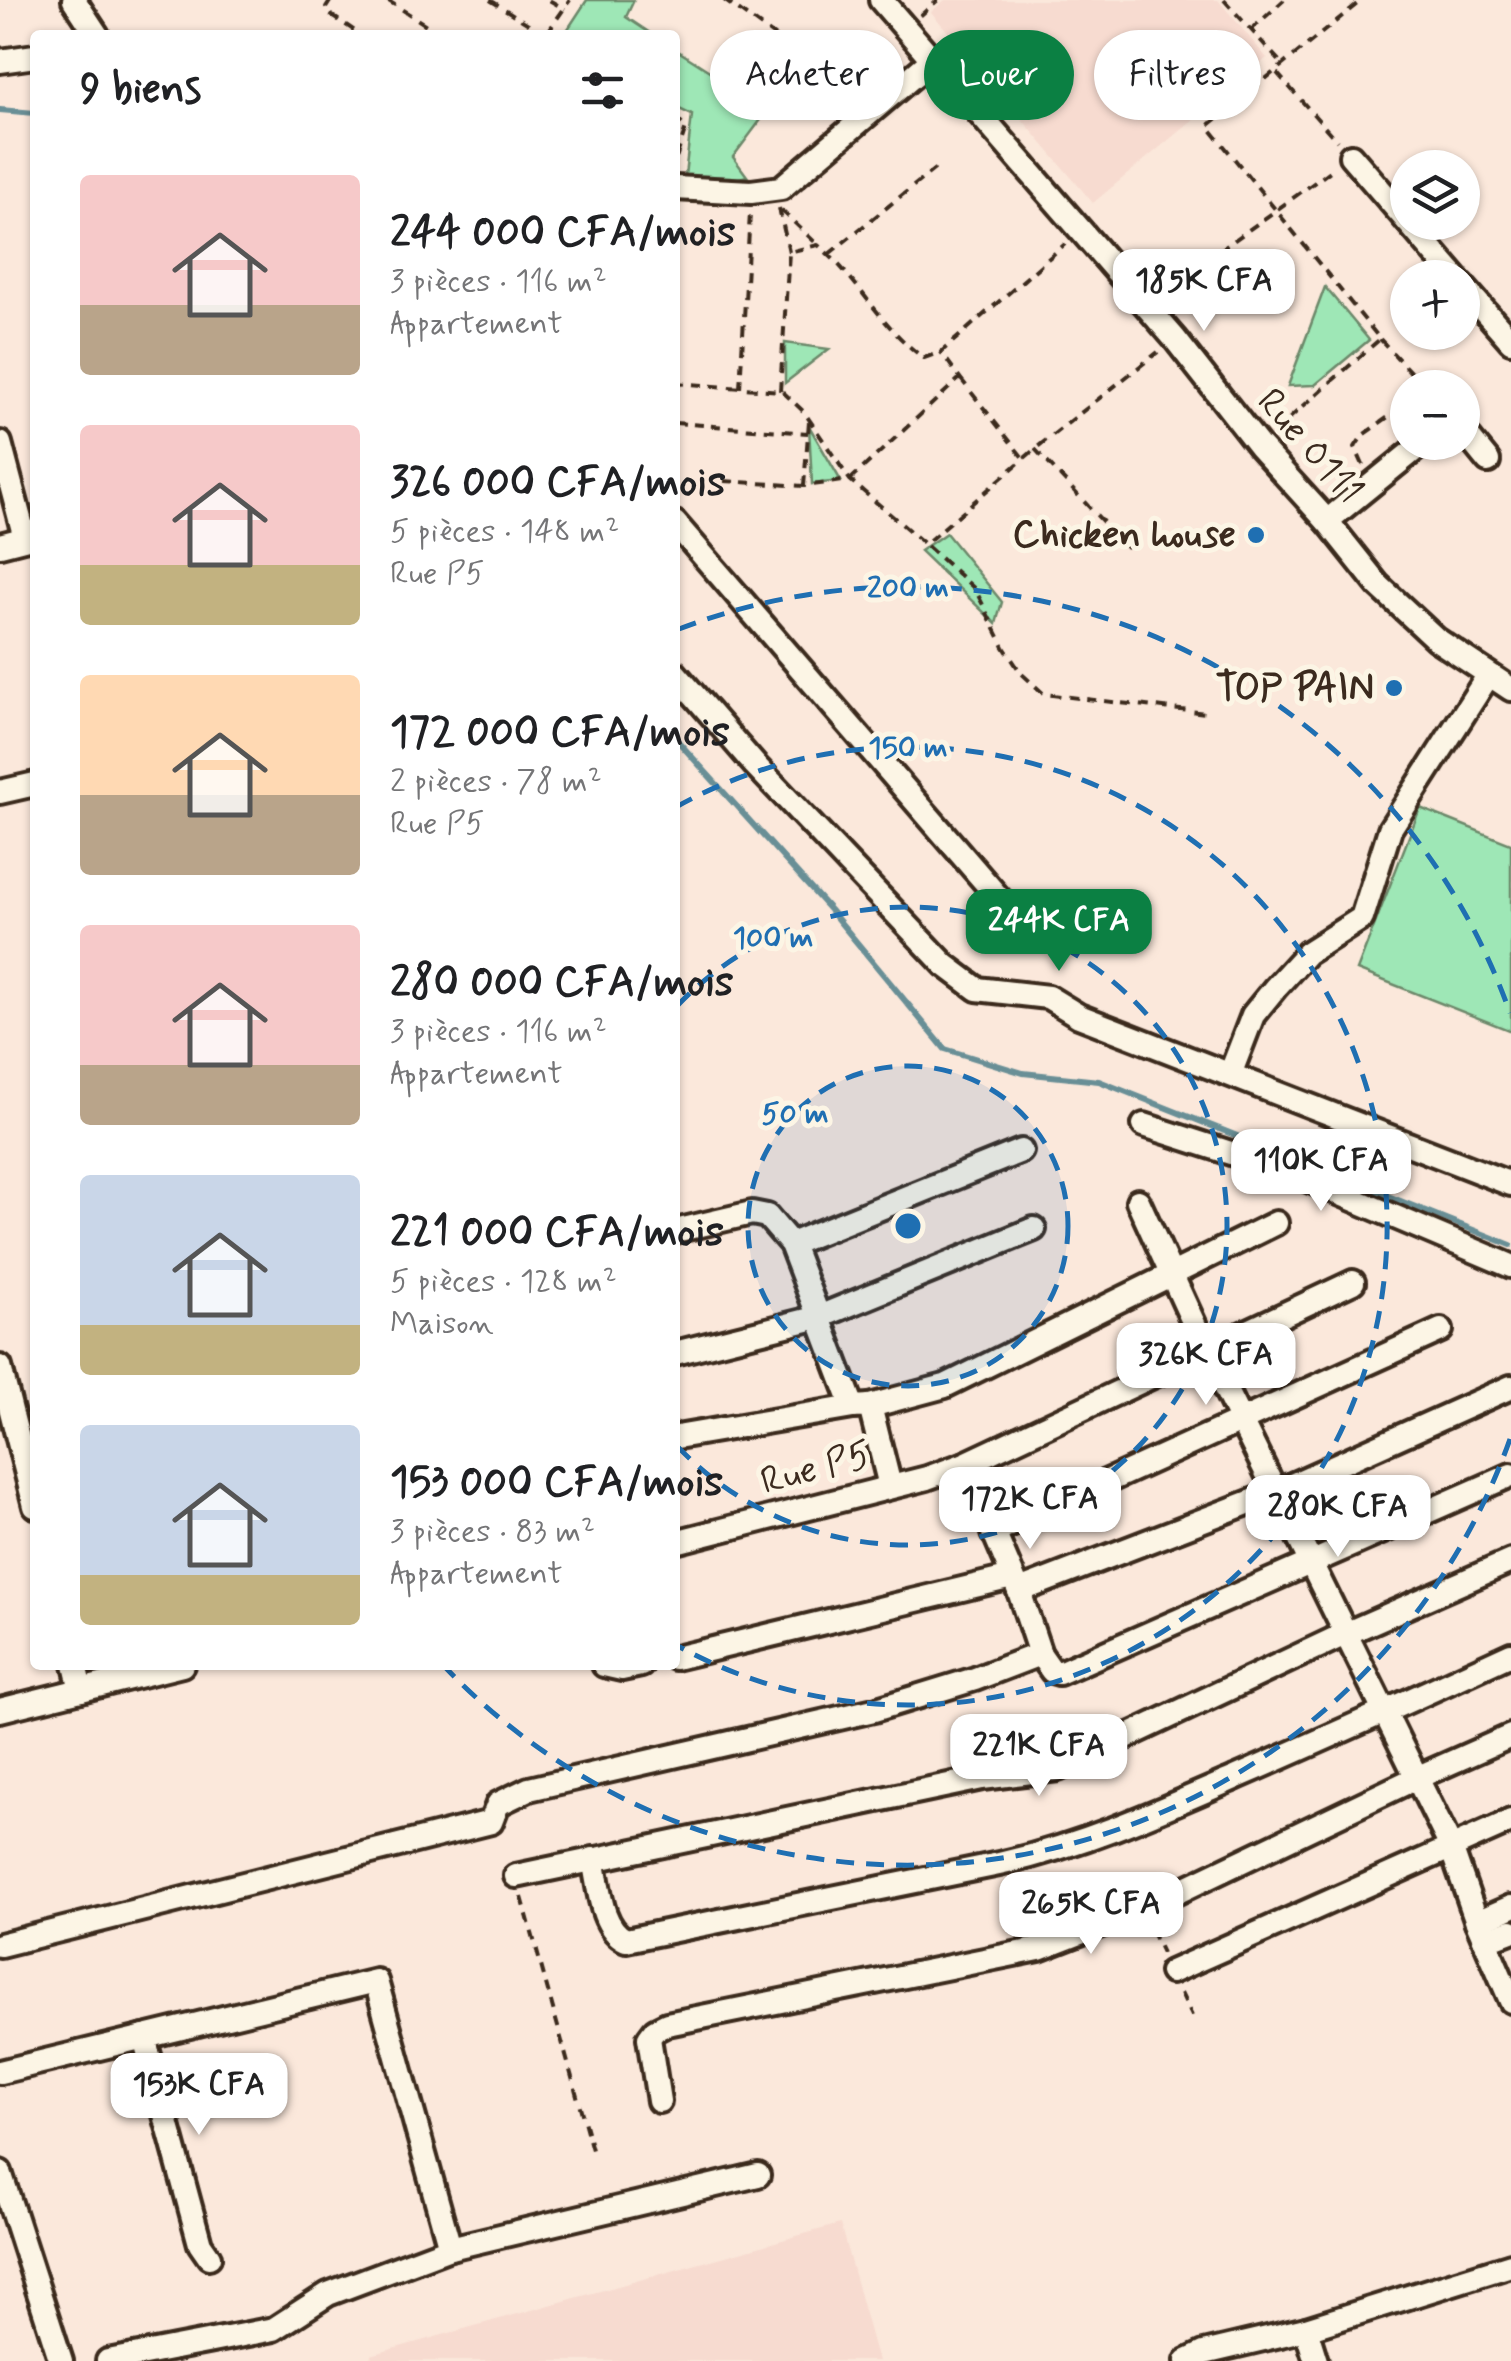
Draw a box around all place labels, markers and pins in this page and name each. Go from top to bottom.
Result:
pin: 185K CFA [1101,249,1307,334]
place label: Chicken house [1013,511,1236,560]
marker: Chicken house [1245,524,1267,546]
place label: TOP PAIN [1216,664,1374,713]
marker: TOP PAIN [1383,677,1405,699]
pin: 244K CFA [956,889,1162,974]
pin: 110K CFA [1218,1129,1424,1214]
centre of rings [890,1208,926,1244]
pin: 326K CFA [1103,1323,1309,1408]
pin: 172K CFA [927,1467,1133,1552]
pin: 280K CFA [1235,1475,1441,1560]
pin: 221K CFA [936,1714,1142,1799]
pin: 265K CFA [988,1872,1194,1957]
pin: 153K CFA [96,2053,302,2138]

